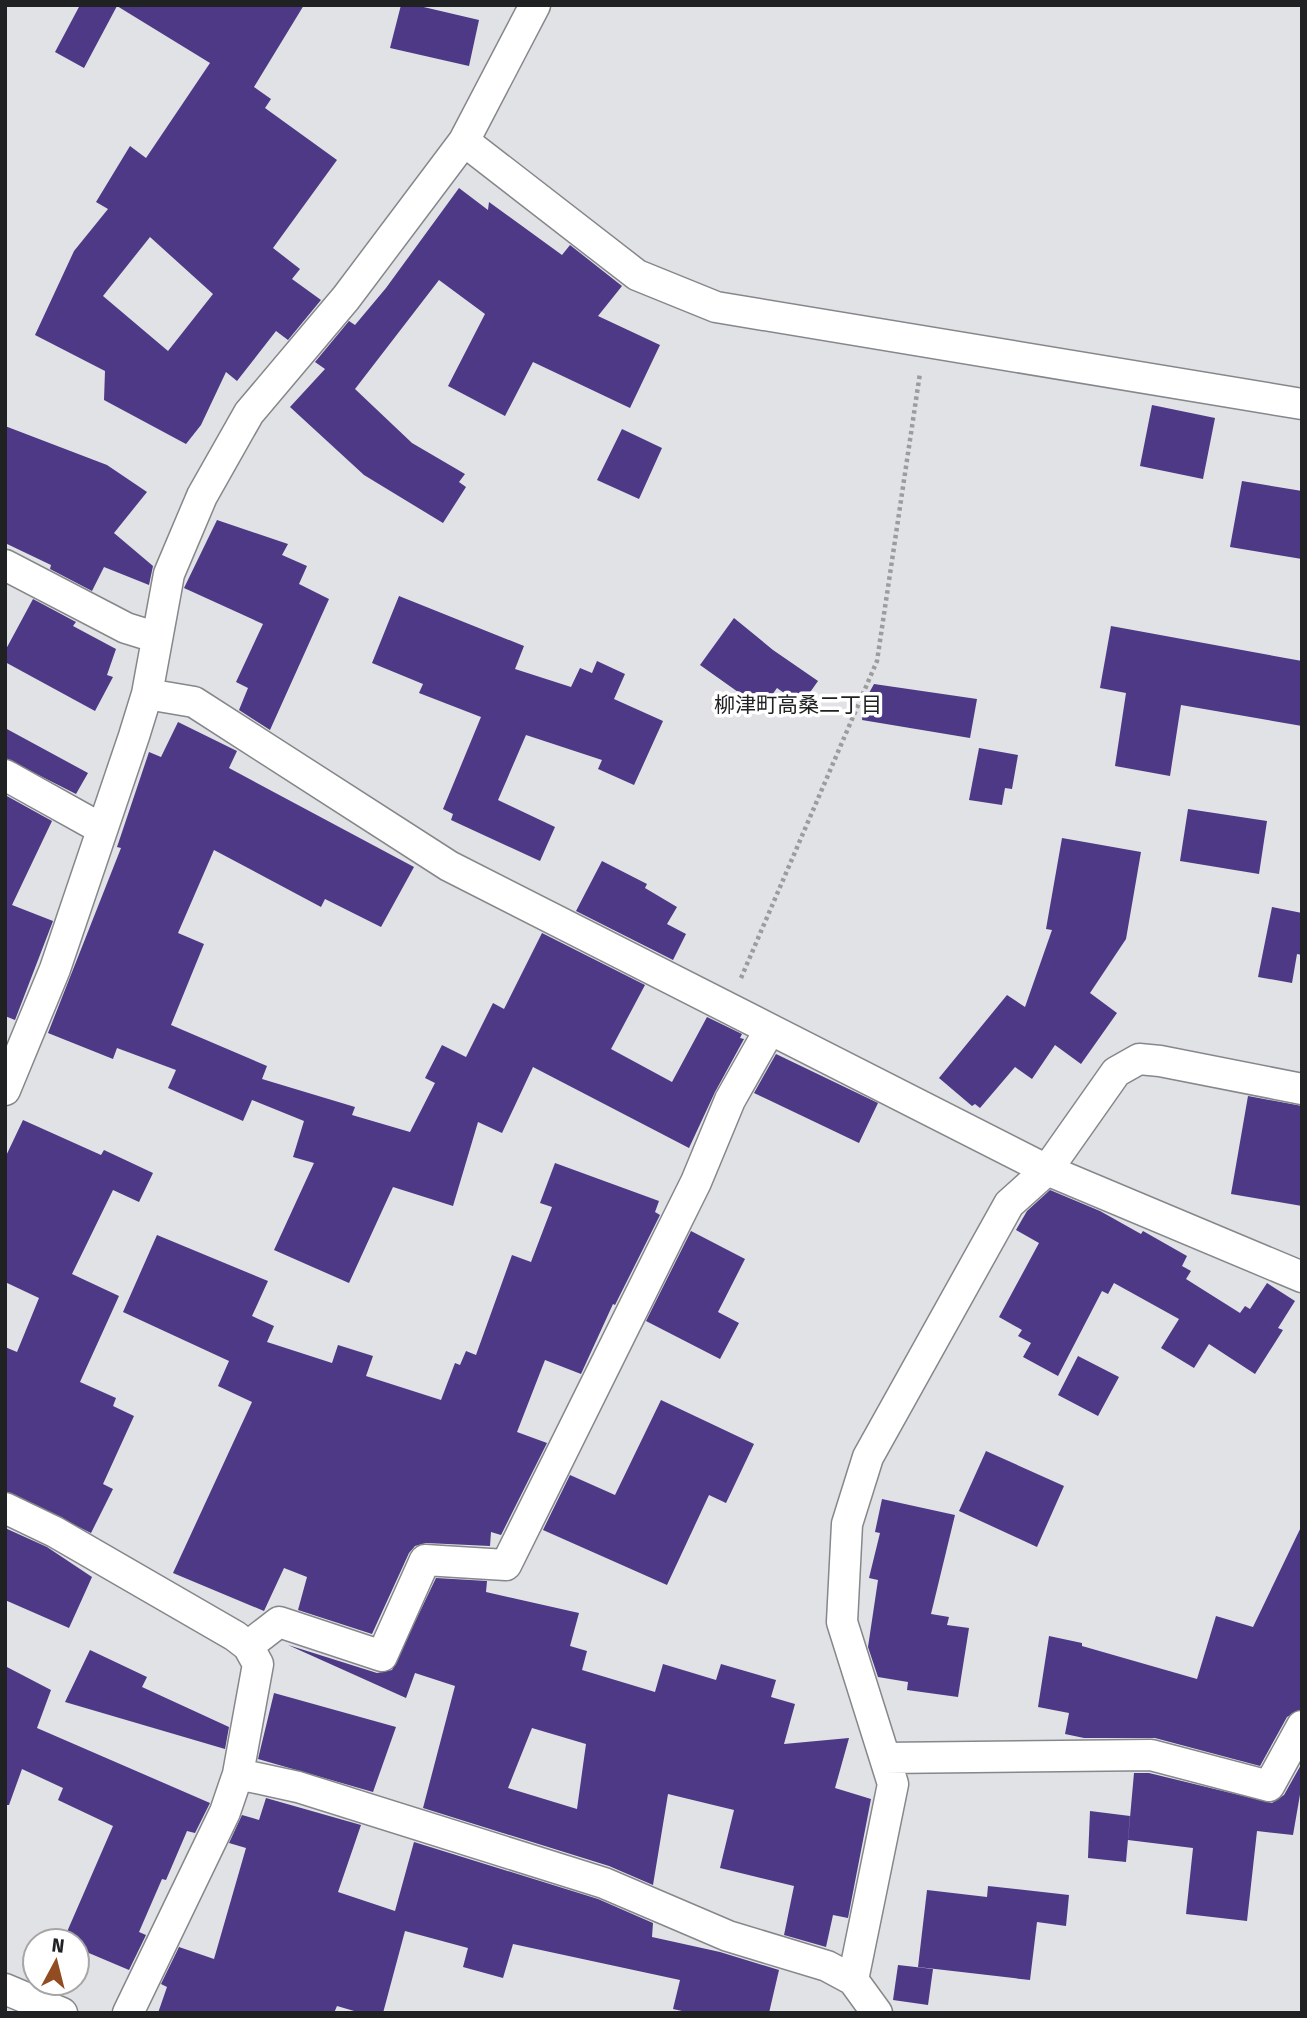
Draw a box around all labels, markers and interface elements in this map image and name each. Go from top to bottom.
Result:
district label: 柳津町高桑二丁目 [714,692,882,718]
north arrow [21,1927,91,1997]
text: N [50,1933,66,1958]

